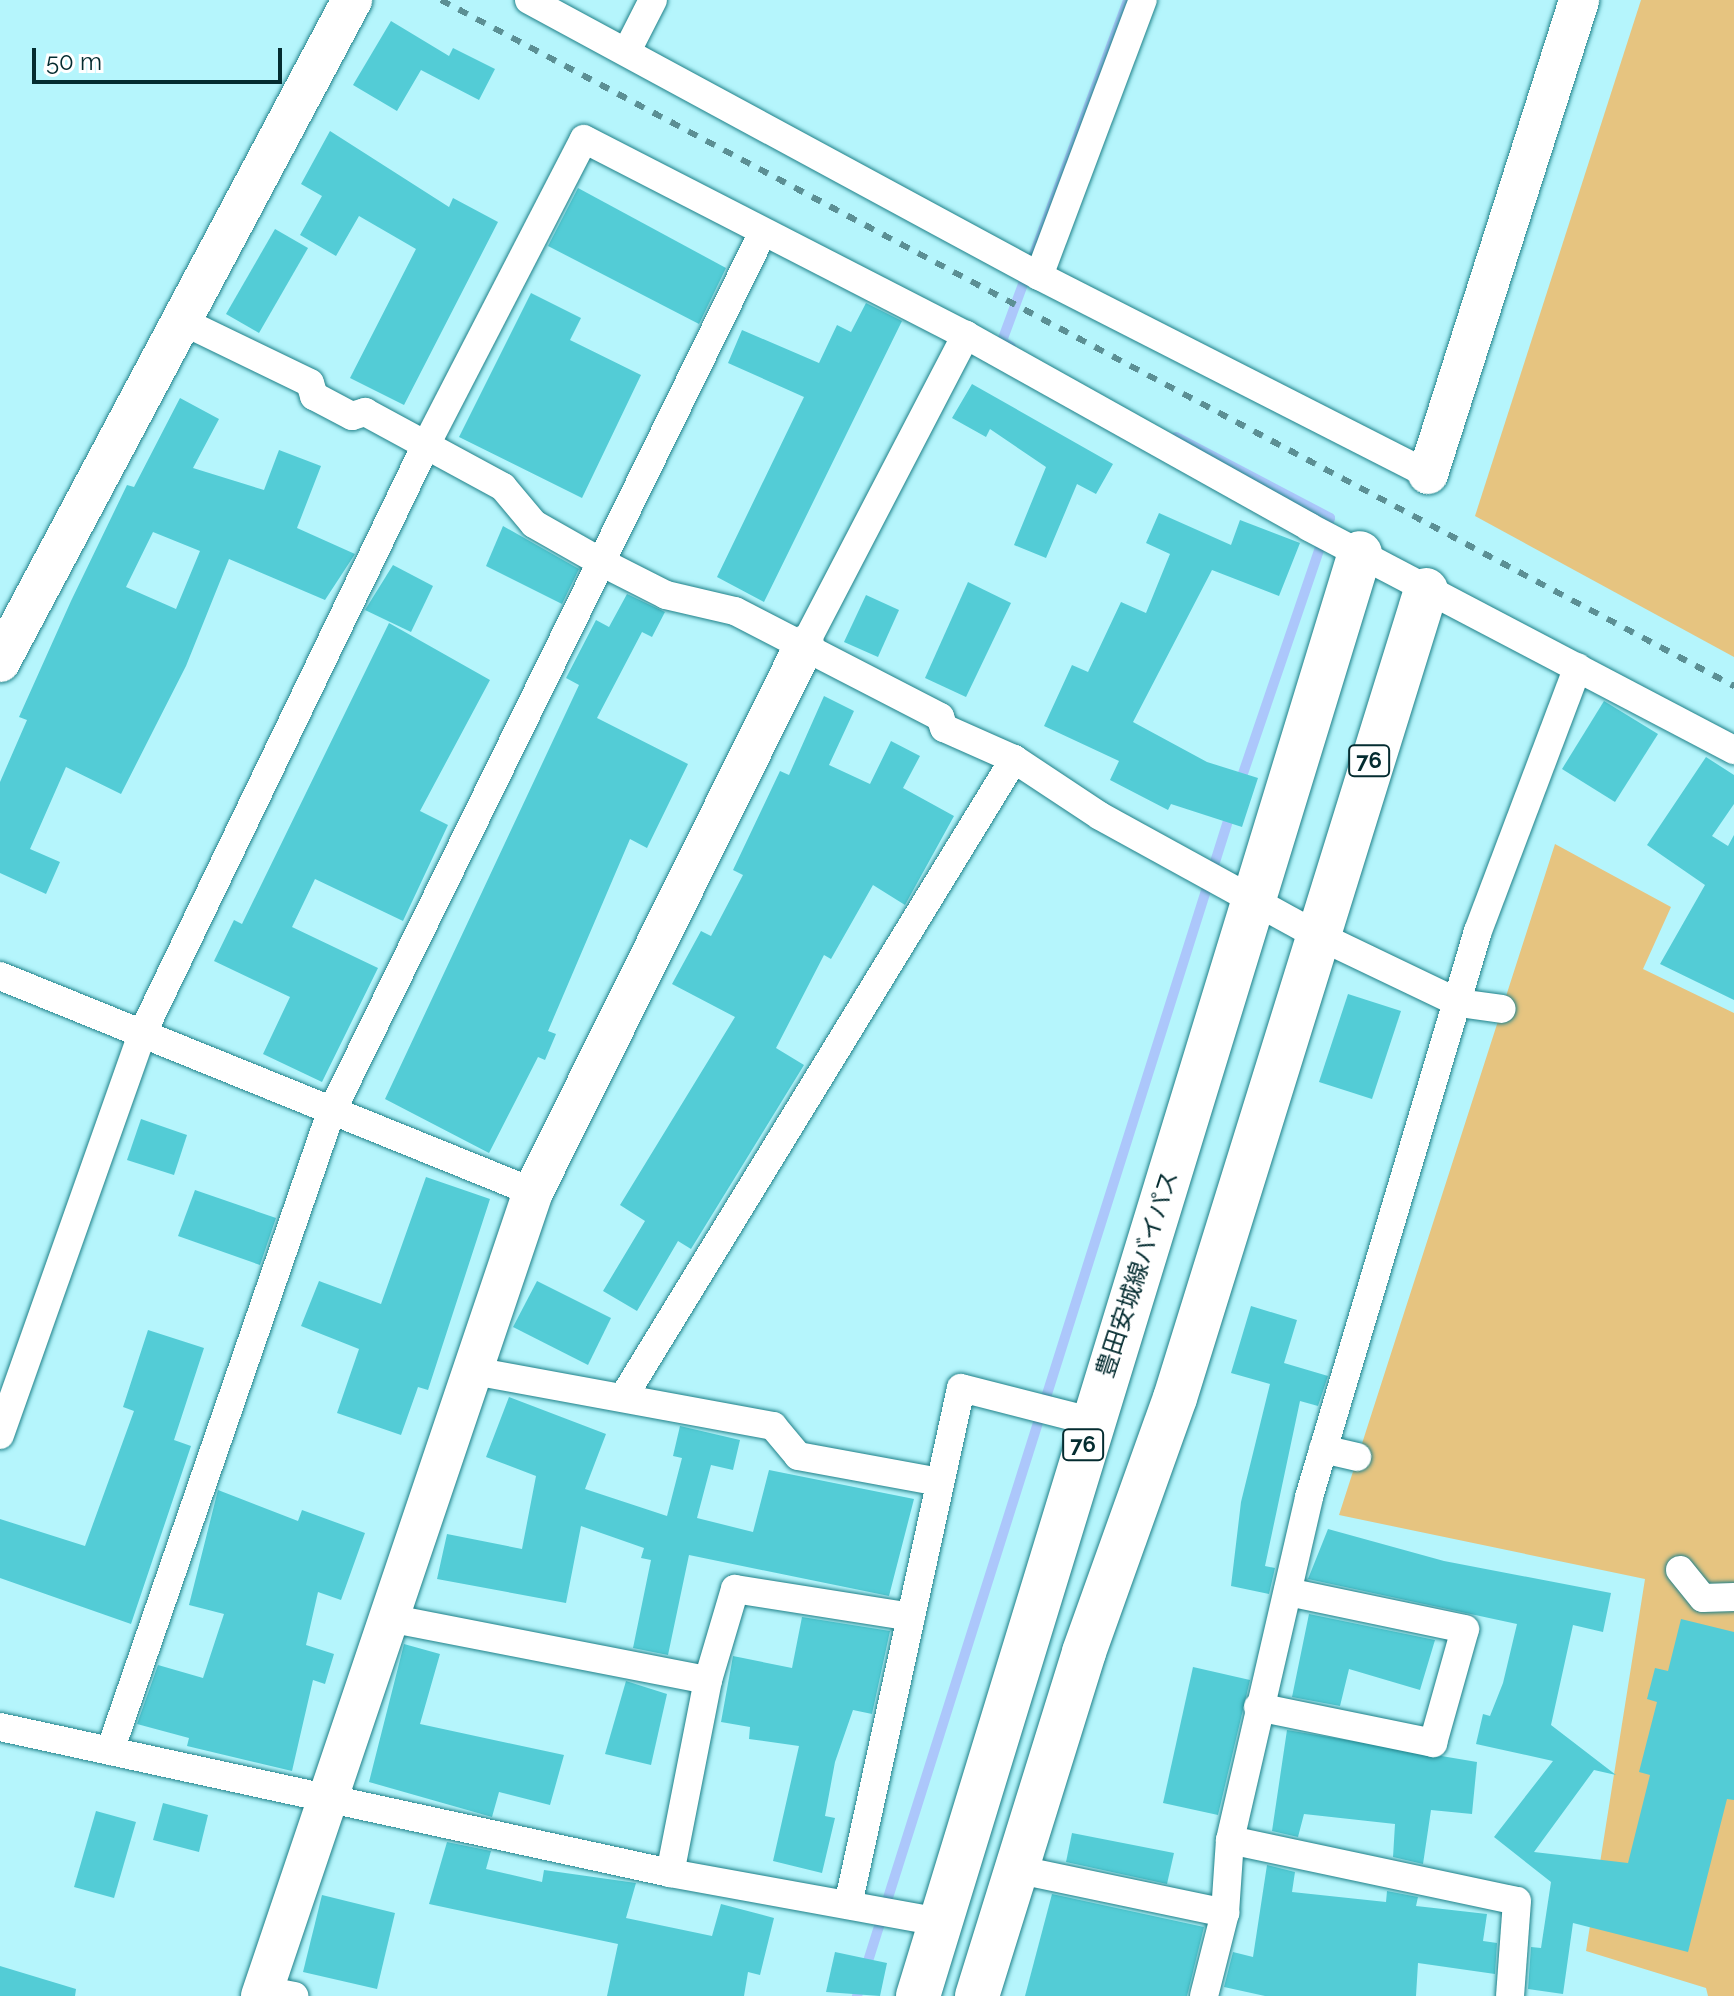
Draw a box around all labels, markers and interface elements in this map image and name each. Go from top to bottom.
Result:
scale bar [36,32,286,82]
text: 50 m [46,47,102,76]
road number: 76 [1347,743,1391,779]
street label: 豊田安城線バイパス [1090,1167,1184,1381]
road number: 76 [1061,1427,1105,1463]

